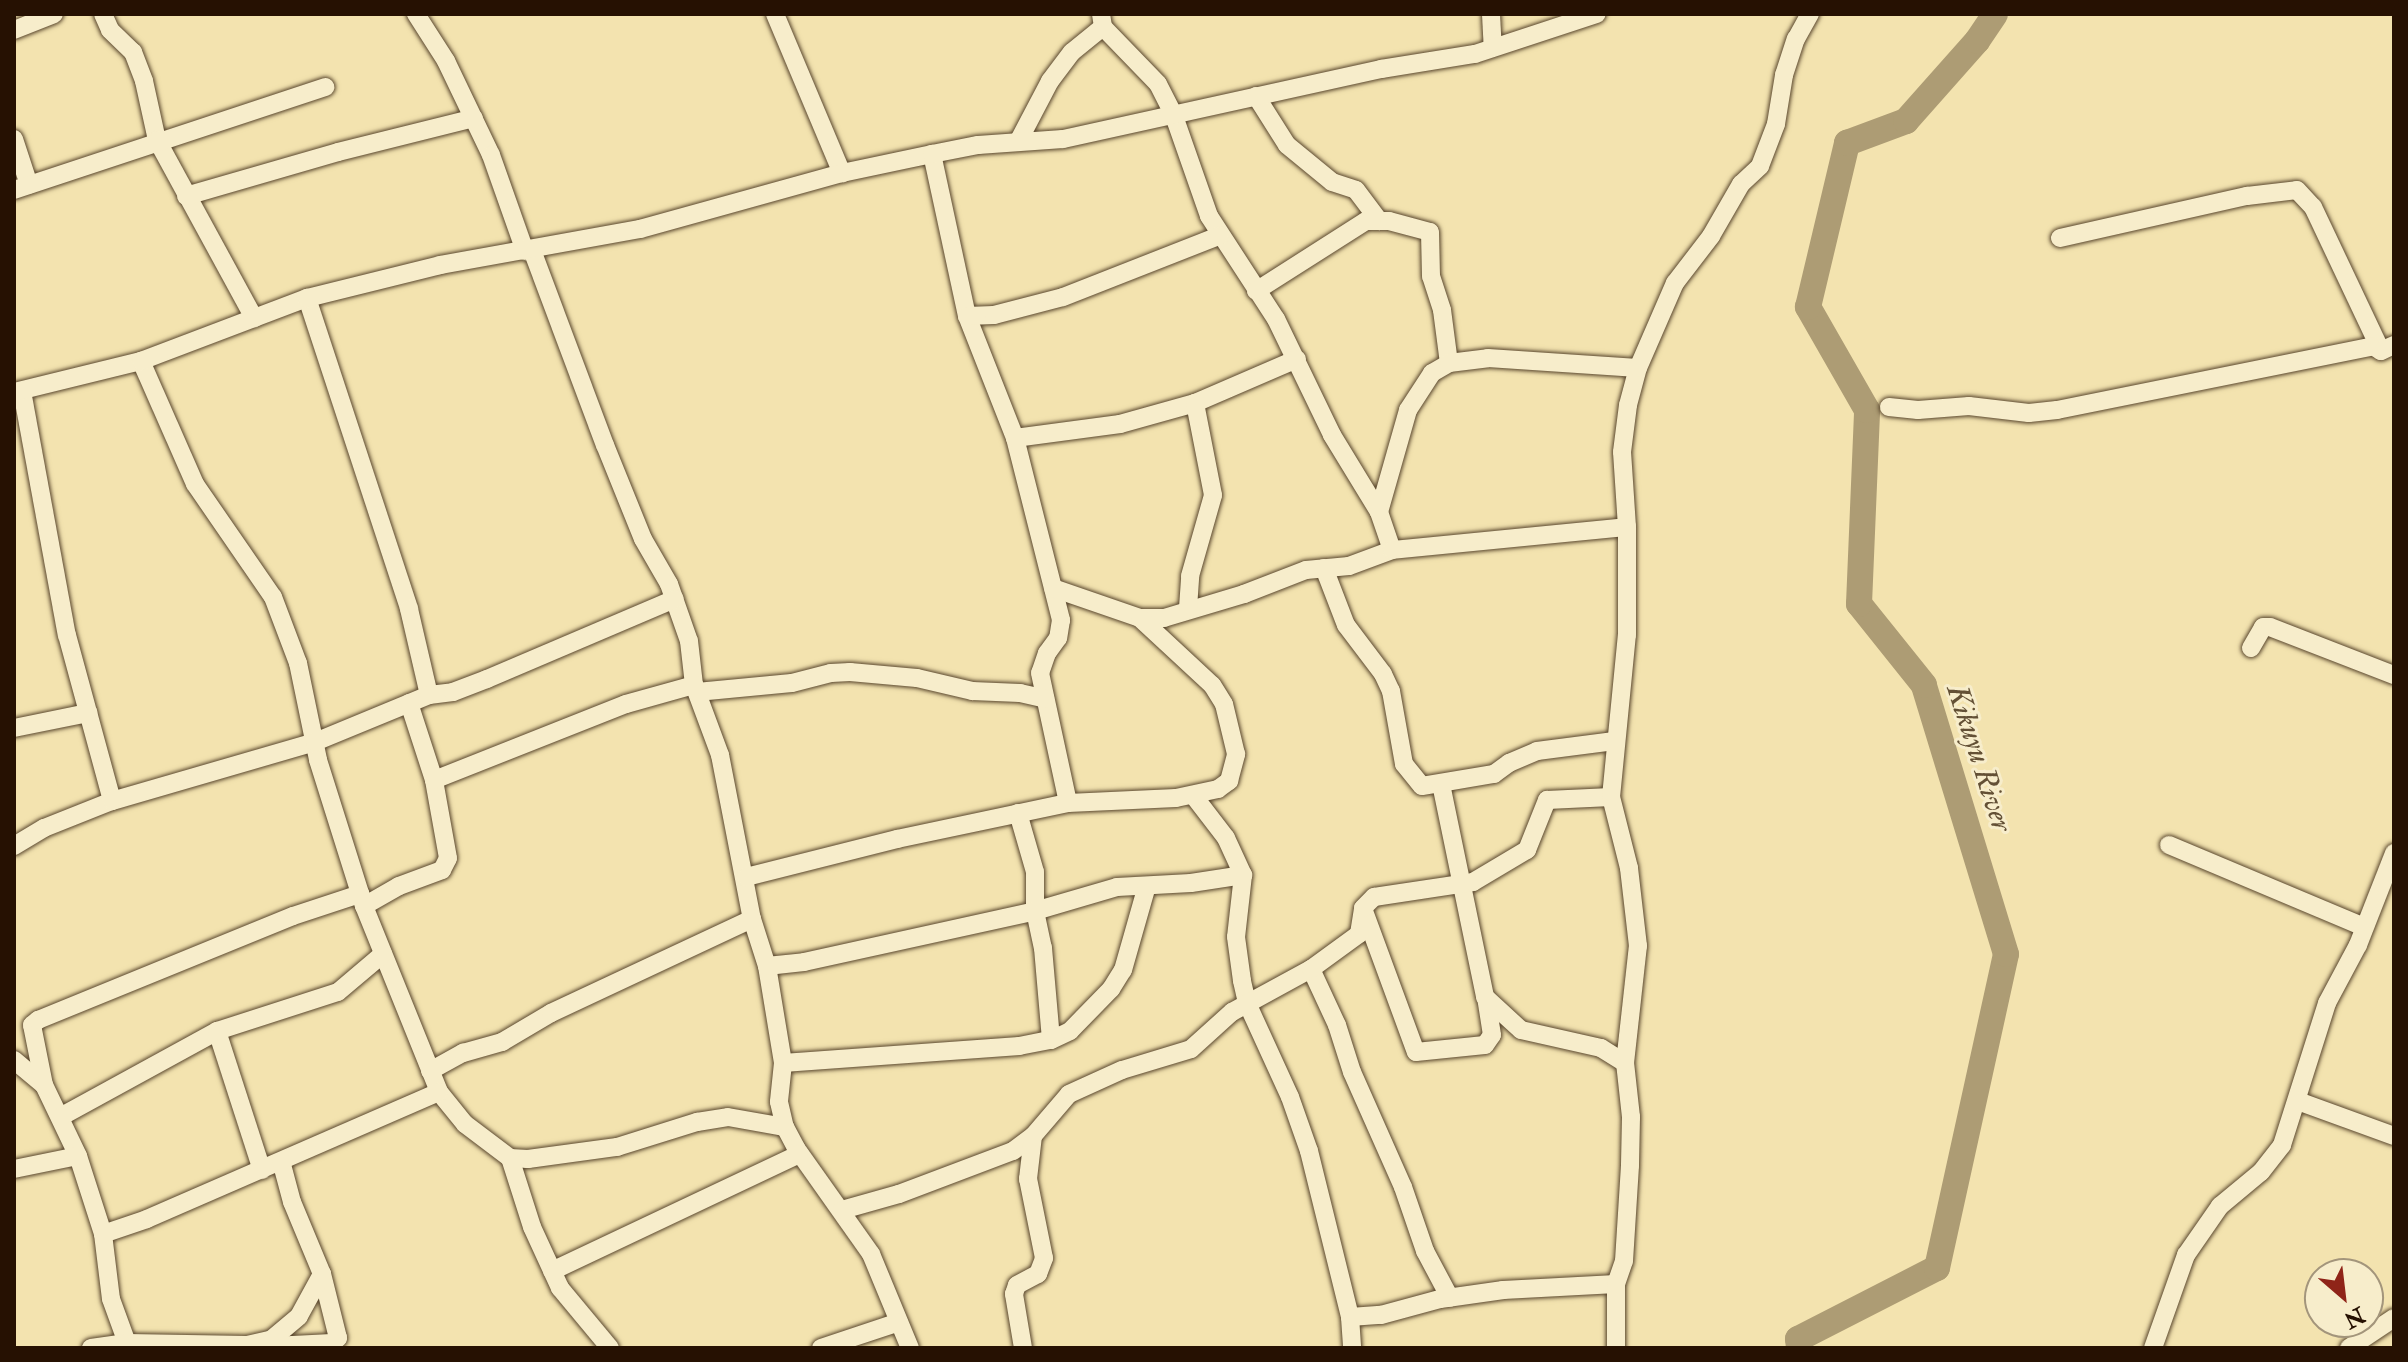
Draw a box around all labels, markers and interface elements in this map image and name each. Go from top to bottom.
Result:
water label: Kikuyu River [1938,680,2020,836]
north arrow [2304,1258,2384,1338]
text: N [2339,1300,2370,1334]

